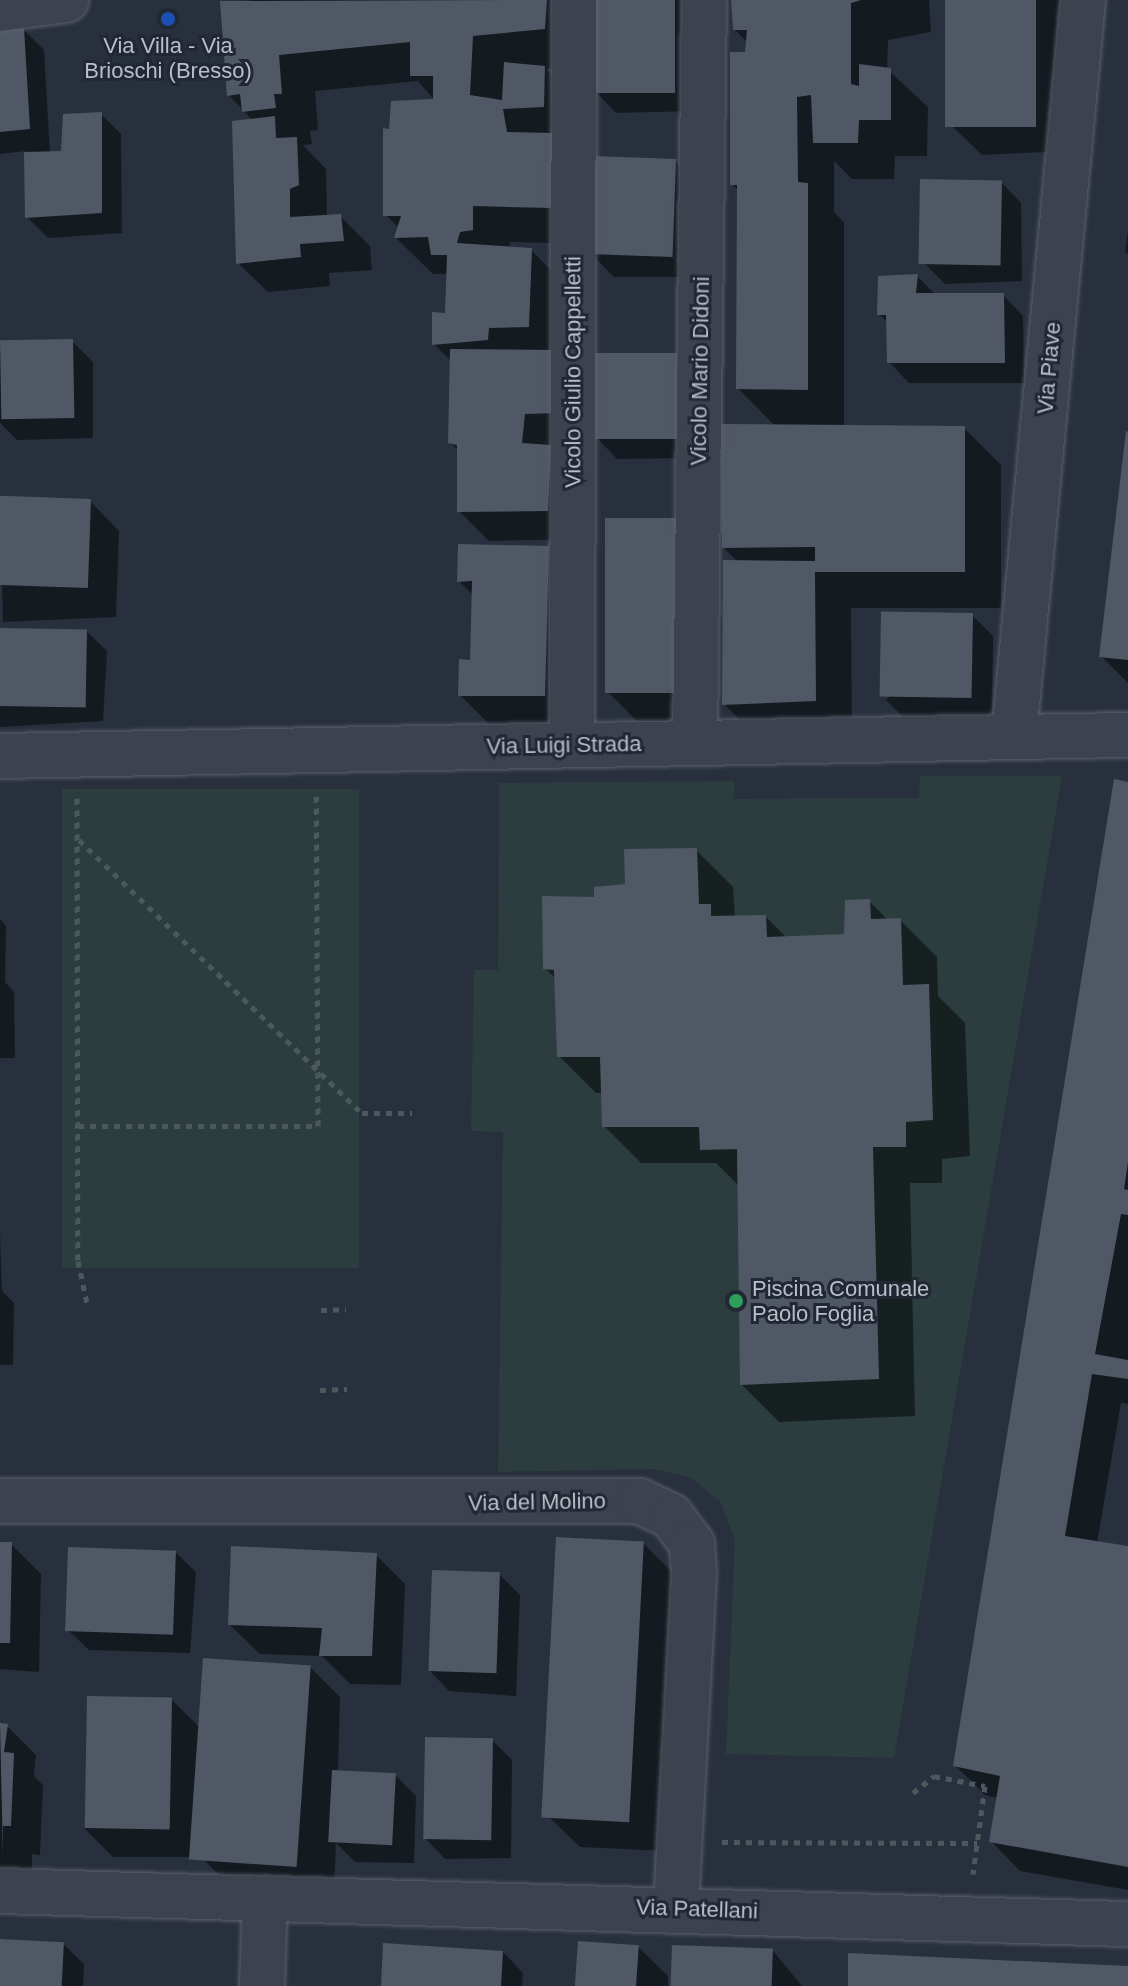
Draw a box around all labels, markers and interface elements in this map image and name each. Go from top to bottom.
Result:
marker: Via Villa - Via Brioschi (Bresso) [159,10,177,28]
place label: Via Villa - Via Brioschi (Bresso) [84,32,252,84]
street label: Vicolo Giulio Cappelletti [560,256,586,488]
street label: Vicolo Mario Didoni [685,276,715,466]
street label: Via Piave [1032,321,1066,415]
street label: Via Luigi Strada [486,730,642,760]
place label: Piscina Comunale Paolo Foglia [752,1275,929,1326]
marker: Piscina Comunale Paolo Foglia [727,1292,745,1310]
street label: Via del Molino [468,1488,606,1516]
street label: Via Patellani [636,1894,758,1924]

